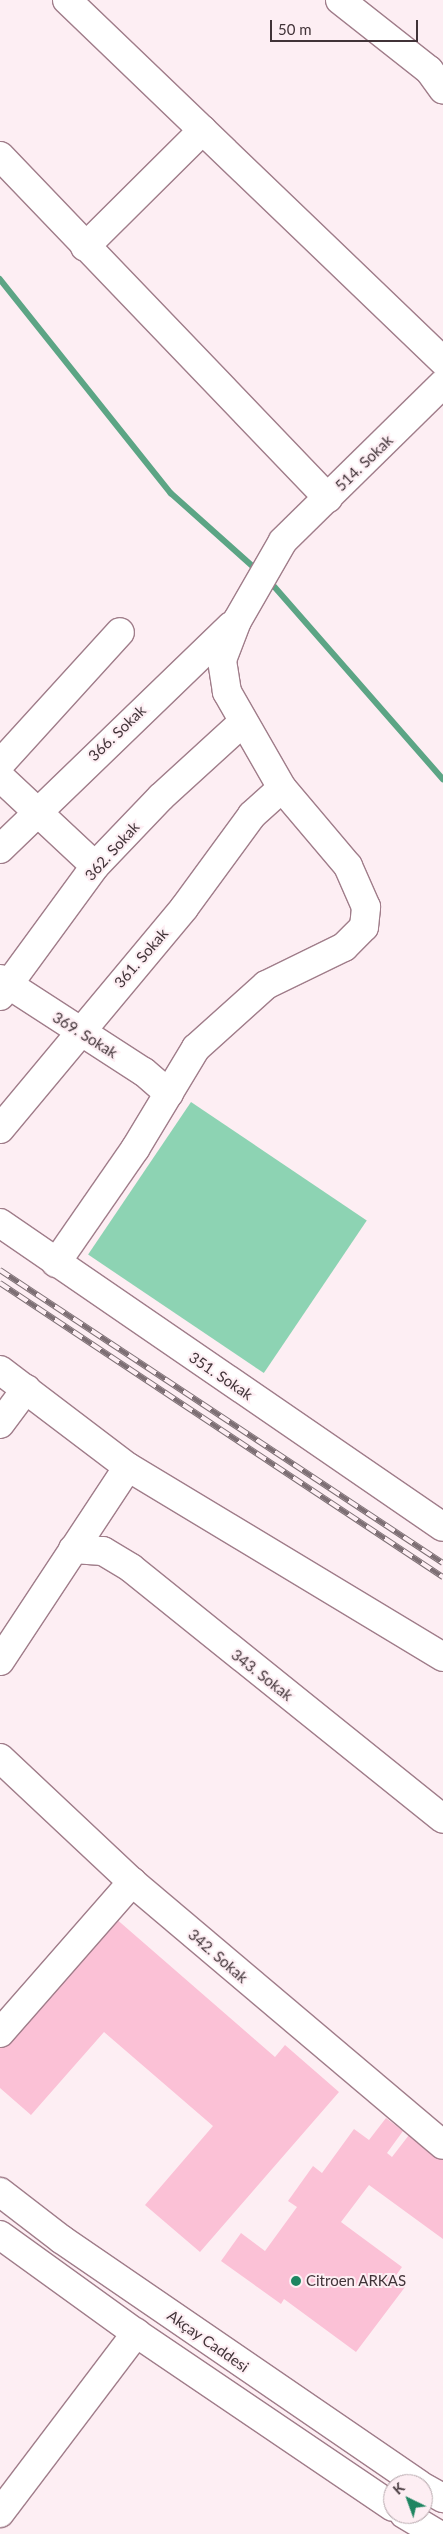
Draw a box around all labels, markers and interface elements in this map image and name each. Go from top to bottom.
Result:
scale bar [273,10,420,42]
text: 50 m [278,20,312,38]
street label: 514. Sokak [332,431,396,495]
street label: 366. Sokak [85,701,149,765]
street label: 362. Sokak [81,818,143,884]
street label: 361. Sokak [110,925,172,991]
street label: 369. Sokak [49,1008,121,1062]
street label: 351. Sokak [186,1348,256,1404]
street label: 343. Sokak [228,1646,296,1704]
street label: 342. Sokak [185,1925,251,1987]
place label: Citroen ARKAS [306,2272,407,2290]
marker: Citroen ARKAS [290,2275,302,2287]
street label: Akçay Caddesi [164,2306,252,2376]
north arrow [383,2474,433,2524]
text: K [389,2479,408,2498]

